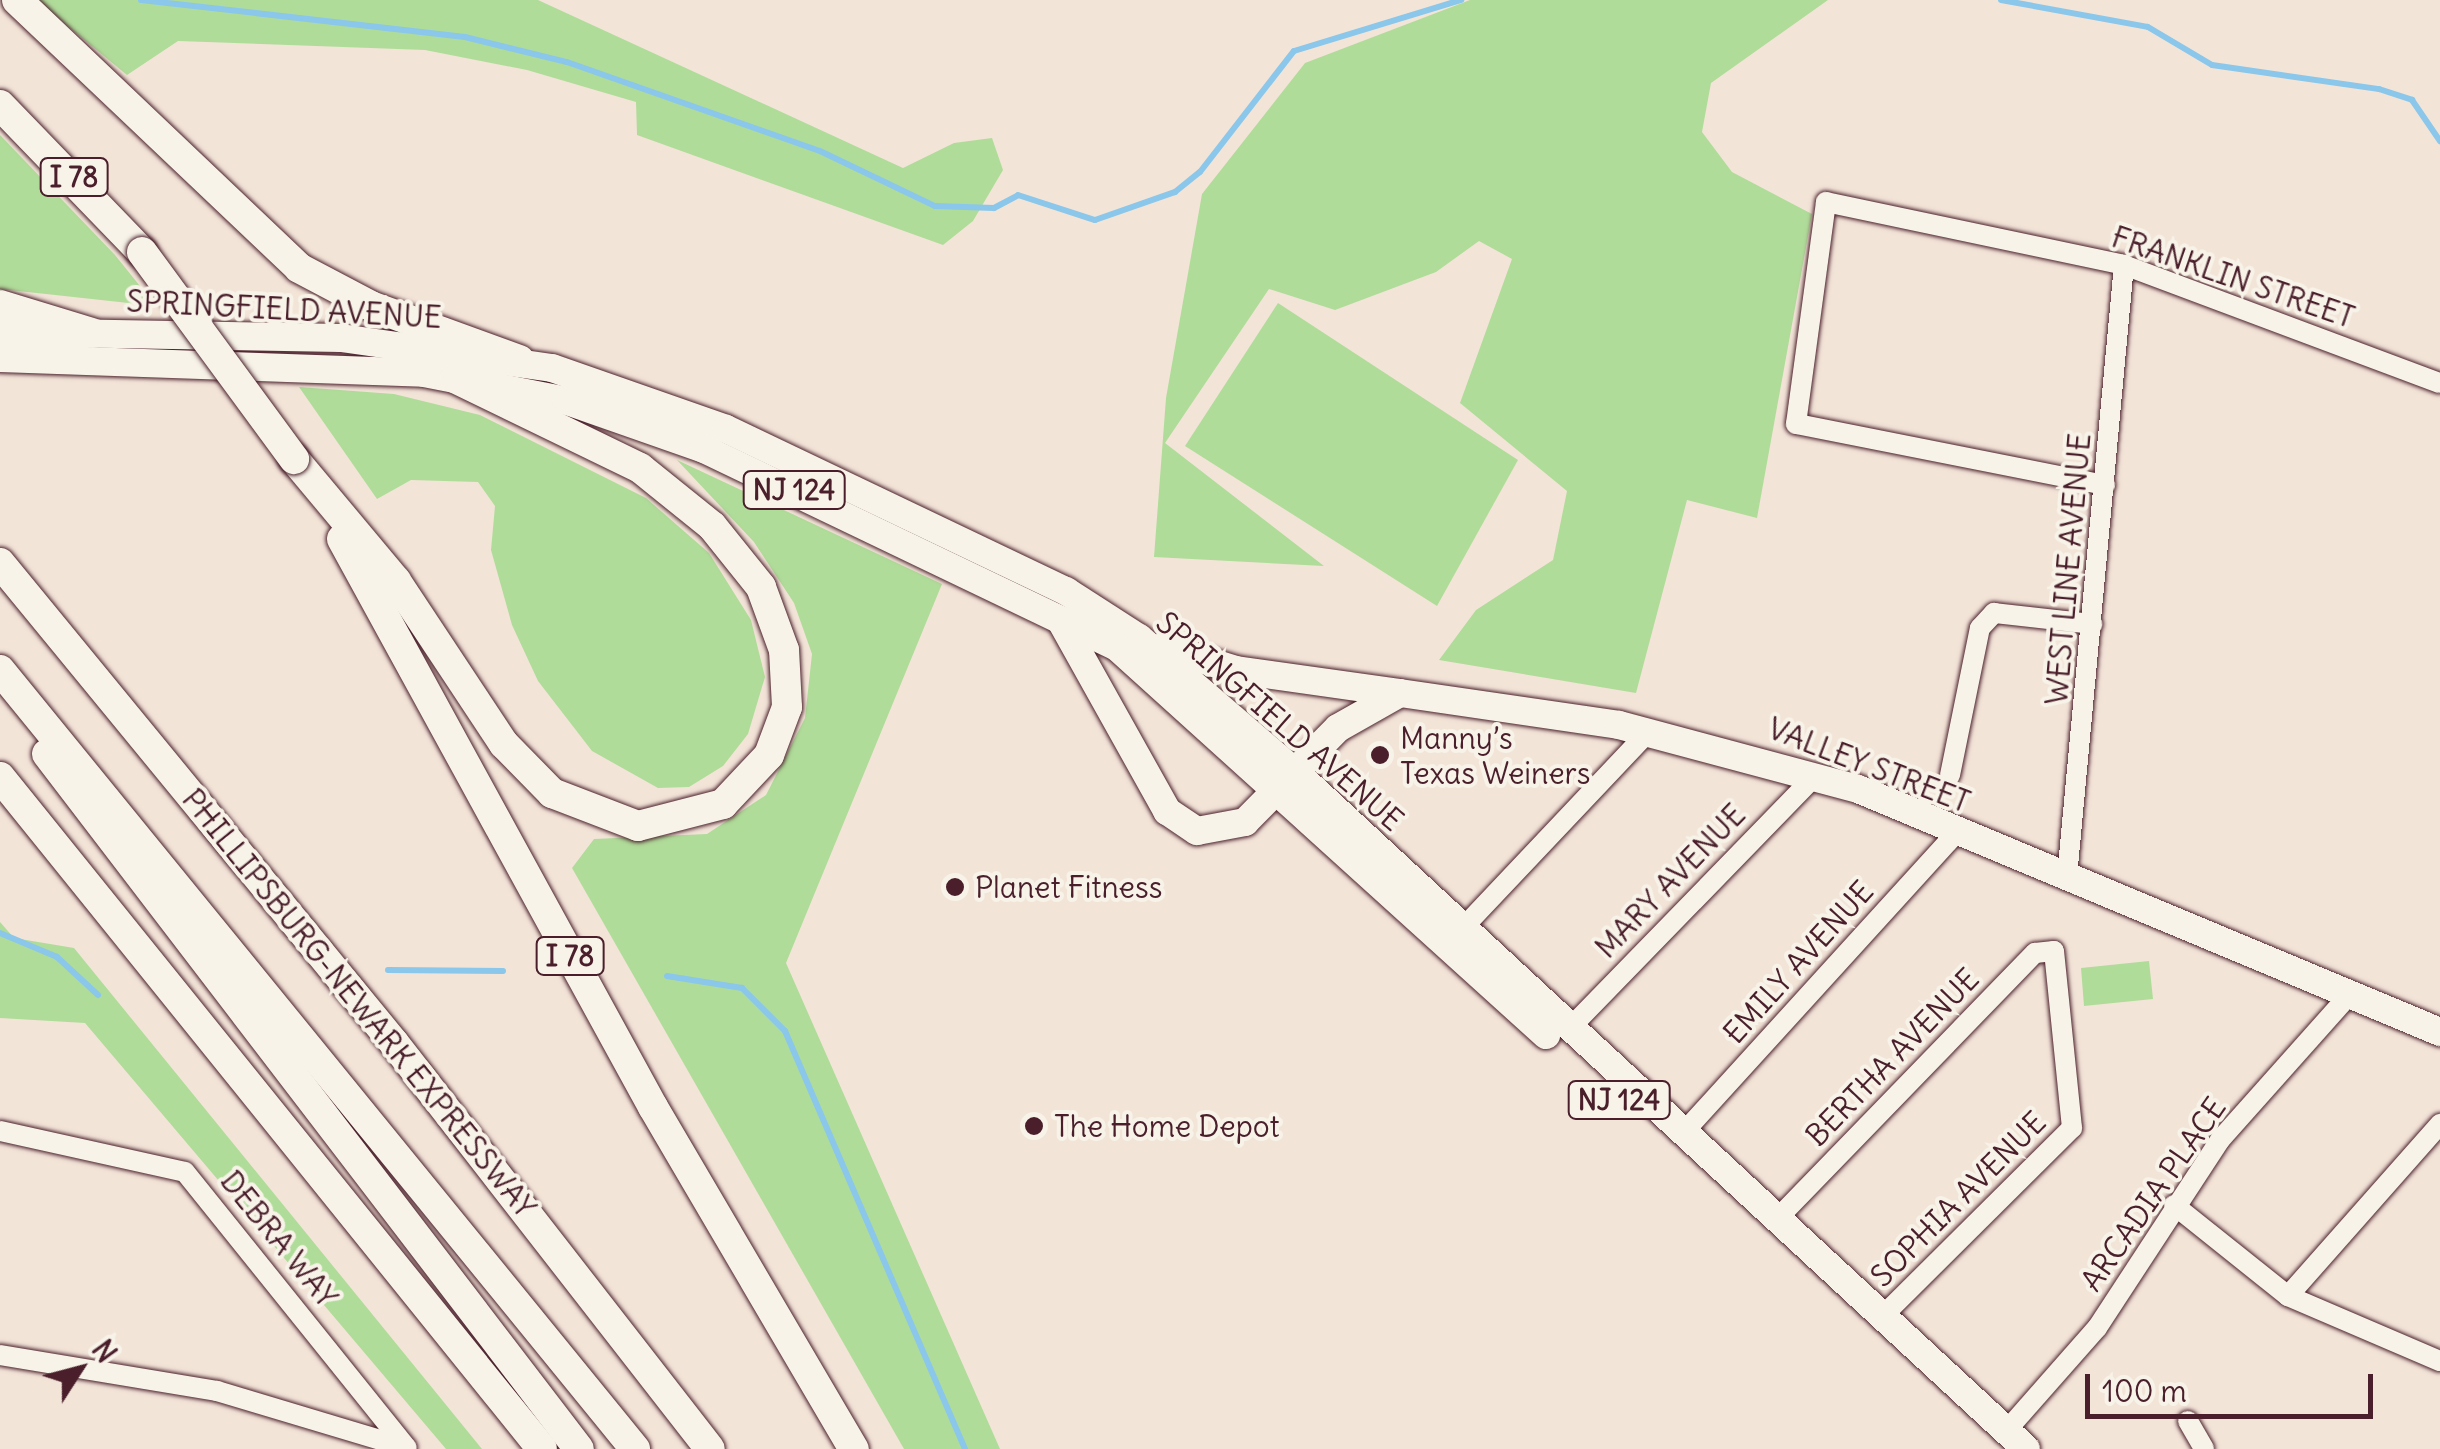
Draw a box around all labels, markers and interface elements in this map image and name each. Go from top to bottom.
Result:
road number: I 78 [39,154,109,200]
street label: FRANKLIN STREET [2107,219,2359,335]
street label: SPRINGFIELD AVENUE [126,283,442,335]
street label: WEST LINE AVENUE [2038,432,2098,706]
road number: NJ 124 [742,467,846,513]
street label: SPRINGFIELD AVENUE [1149,604,1411,838]
street label: VALLEY STREET [1763,710,1975,820]
place label: Manny’s Texas Weiners [1400,720,1590,790]
marker: Manny’s Texas Weiners [1369,744,1391,766]
street label: PHILLIPSBURG-NEWARK EXPRESSWAY [175,781,543,1225]
street label: MARY AVENUE [1588,797,1752,965]
place label: Planet Fitness [975,869,1162,905]
street label: EMILY AVENUE [1716,873,1880,1051]
marker: Planet Fitness [944,876,966,898]
road number: I 78 [535,933,605,979]
street label: BERTHA AVENUE [1798,961,1986,1153]
road number: NJ 124 [1566,1077,1672,1123]
street label: ARCADIA PLACE [2073,1090,2233,1298]
street label: SOPHIA AVENUE [1863,1104,2053,1294]
place label: The Home Depot [1054,1108,1280,1144]
marker: The Home Depot [1023,1115,1045,1137]
street label: DEBRA WAY [213,1163,345,1315]
north arrow [30,1319,130,1419]
text: N [84,1333,125,1370]
scale bar [2090,1354,2378,1416]
text: 100 m [2102,1372,2187,1410]

